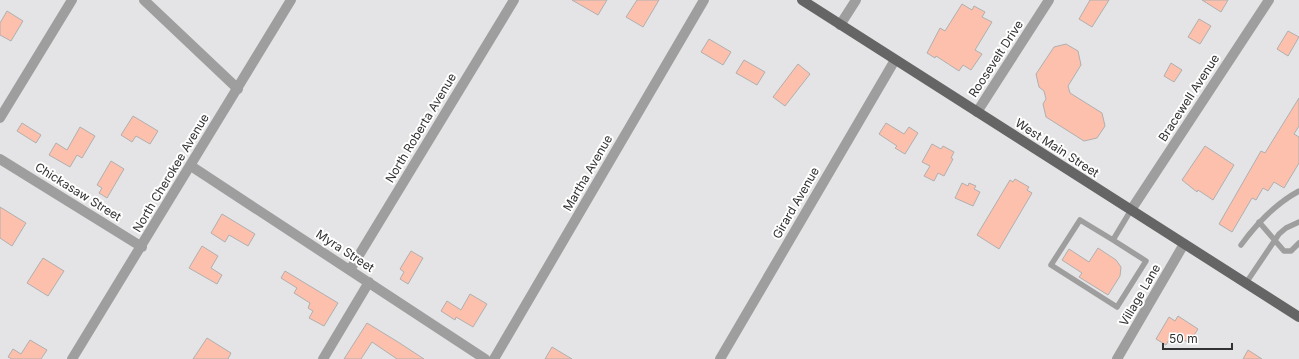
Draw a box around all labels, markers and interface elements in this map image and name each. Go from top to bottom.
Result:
street label: Roosevelt Drive [965,17,1026,100]
street label: Bracewell Avenue [1155,51,1222,144]
street label: North Roberta Avenue [382,70,459,185]
street label: North Cherokee Avenue [129,111,212,235]
street label: West Main Street [1013,115,1102,180]
street label: Martha Avenue [560,132,615,214]
street label: Chickasaw Street [32,159,124,224]
street label: Girard Avenue [769,164,822,241]
street label: Myra Street [313,226,377,275]
street label: Village Lane [1116,261,1163,328]
scale bar [1163,325,1232,351]
text: 50 m [1169,331,1198,346]

